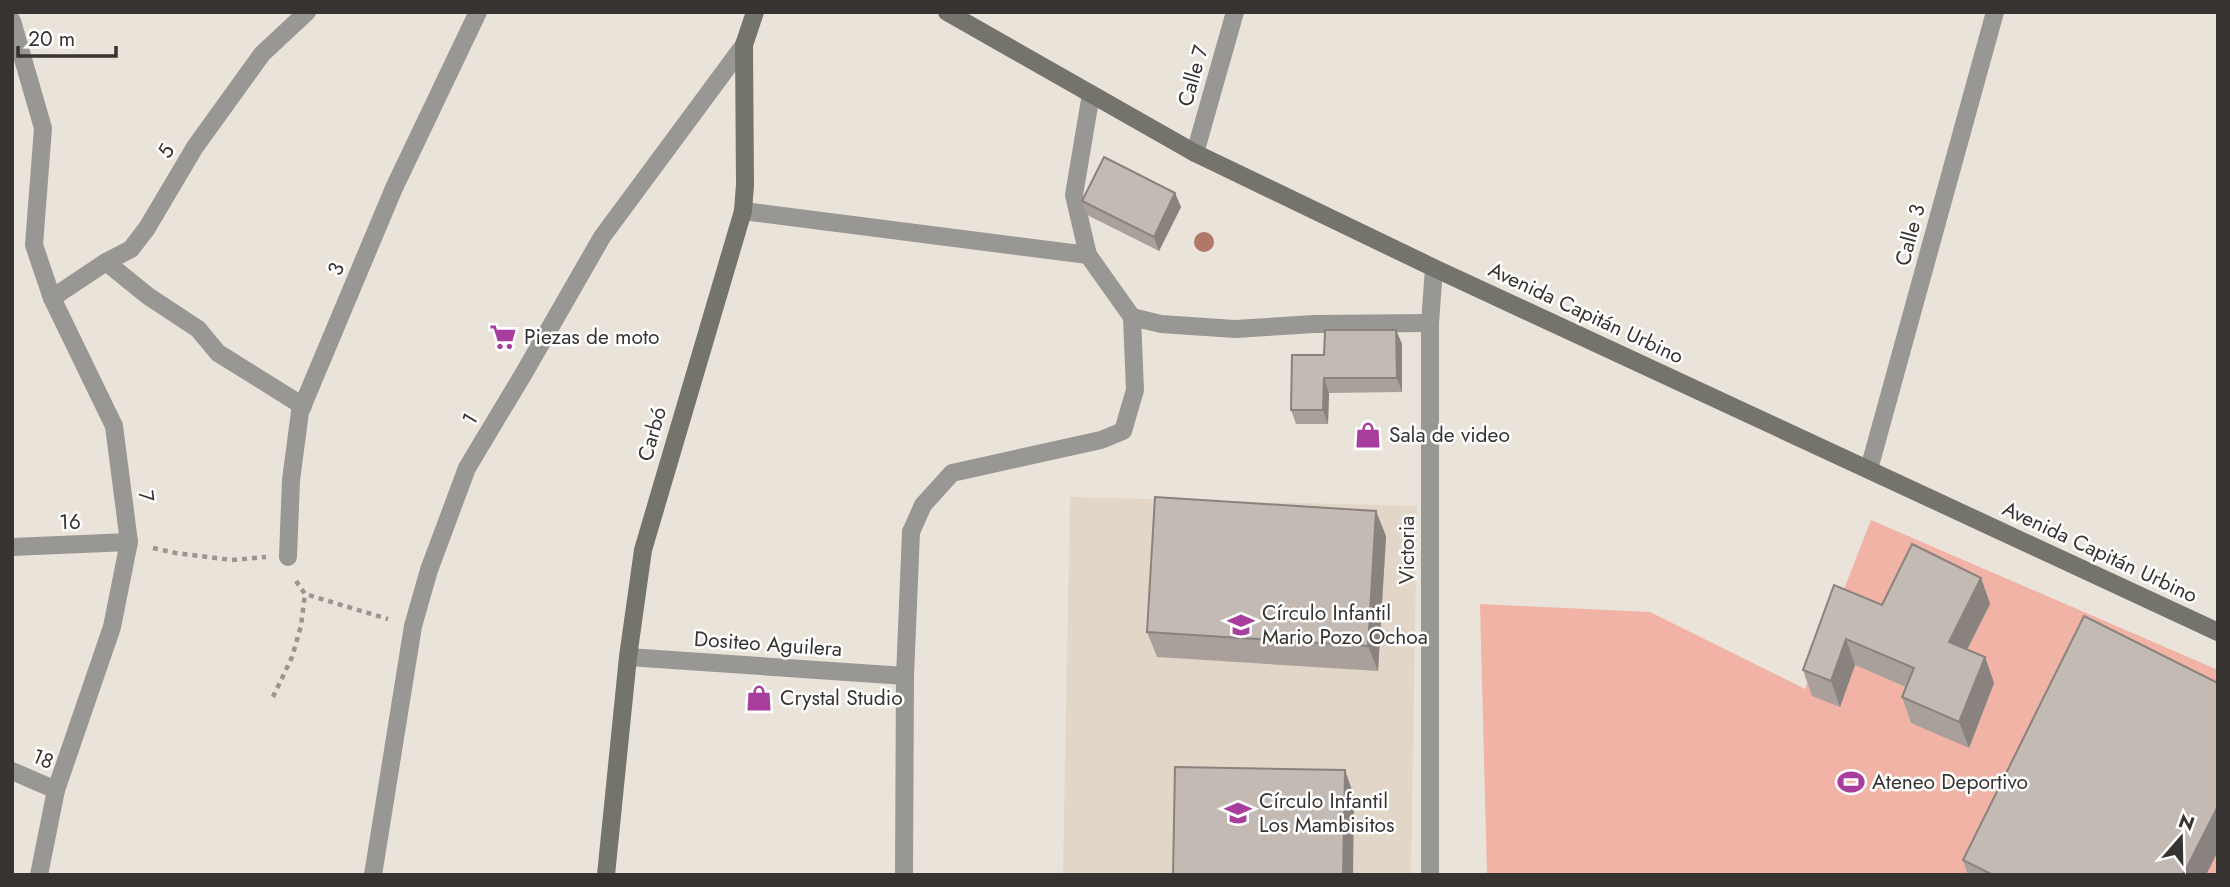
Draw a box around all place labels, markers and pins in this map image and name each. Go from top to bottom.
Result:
supermarket icon: Piezas de moto [488,322,518,352]
place label: Piezas de moto [524,322,659,352]
shop icon: Sala de video [1353,420,1383,450]
place label: Sala de video [1389,420,1510,450]
place label: Círculo Infantil Mario Pozo Ochoa [1262,598,1428,652]
school or university icon: Círculo Infantil Mario Pozo Ochoa [1226,610,1256,640]
shop icon: Crystal Studio [744,683,774,713]
place label: Crystal Studio [780,683,903,713]
sports icon: Ateneo Deportivo [1836,767,1866,797]
place label: Ateneo Deportivo [1872,767,2028,797]
place label: Círculo Infantil Los Mambisitos [1259,786,1395,840]
school or university icon: Círculo Infantil Los Mambisitos [1223,798,1253,828]

